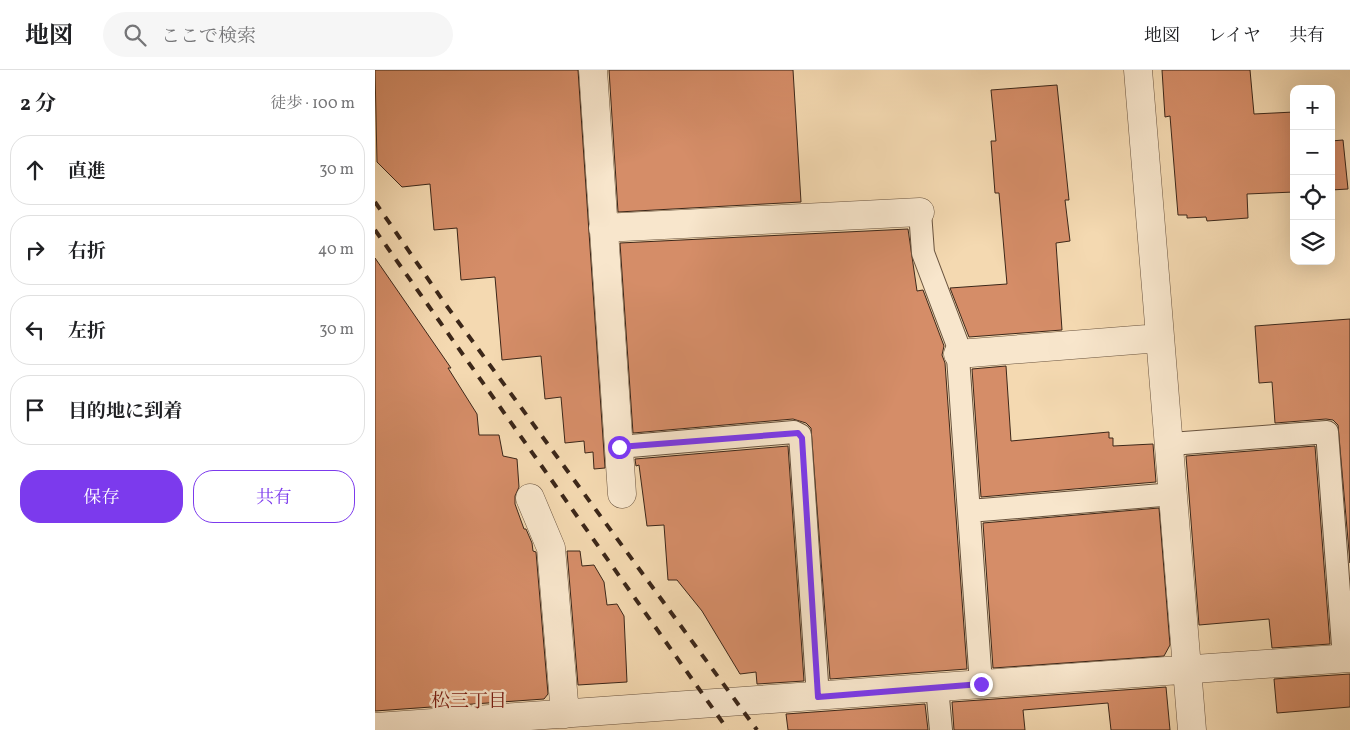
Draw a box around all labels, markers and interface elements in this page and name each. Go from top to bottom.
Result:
search box [103,12,453,57]
text: 地図 [25,20,73,54]
icon: search [121,21,149,49]
text: ここで検索 [161,24,256,50]
text: 地図 [1144,24,1180,49]
text: レイヤ [1208,24,1261,49]
text: 共有 [1289,24,1325,49]
map controls [1290,85,1335,265]
button: + [1290,85,1335,130]
text: 2 分 [20,90,56,119]
text: 徒歩 · 100 m [270,93,355,115]
button: − [1290,130,1335,175]
icon: ahead [21,156,49,184]
text: 直進 [68,159,106,185]
text: 30 m [319,159,354,181]
button: locate [1290,175,1335,220]
button: layers [1290,220,1335,265]
icon: right [21,236,49,264]
text: 右折 [68,239,106,265]
text: 40 m [318,239,354,261]
icon: left [21,316,49,344]
text: 左折 [68,319,106,345]
text: 30 m [319,319,354,341]
icon: arrive [21,396,49,424]
text: 目的地に到着 [68,399,182,425]
route start [608,436,631,459]
button: 保存 [20,470,183,523]
button: 共有 [193,470,355,523]
route end [970,673,993,696]
district label: 松三丁目 [431,689,507,715]

